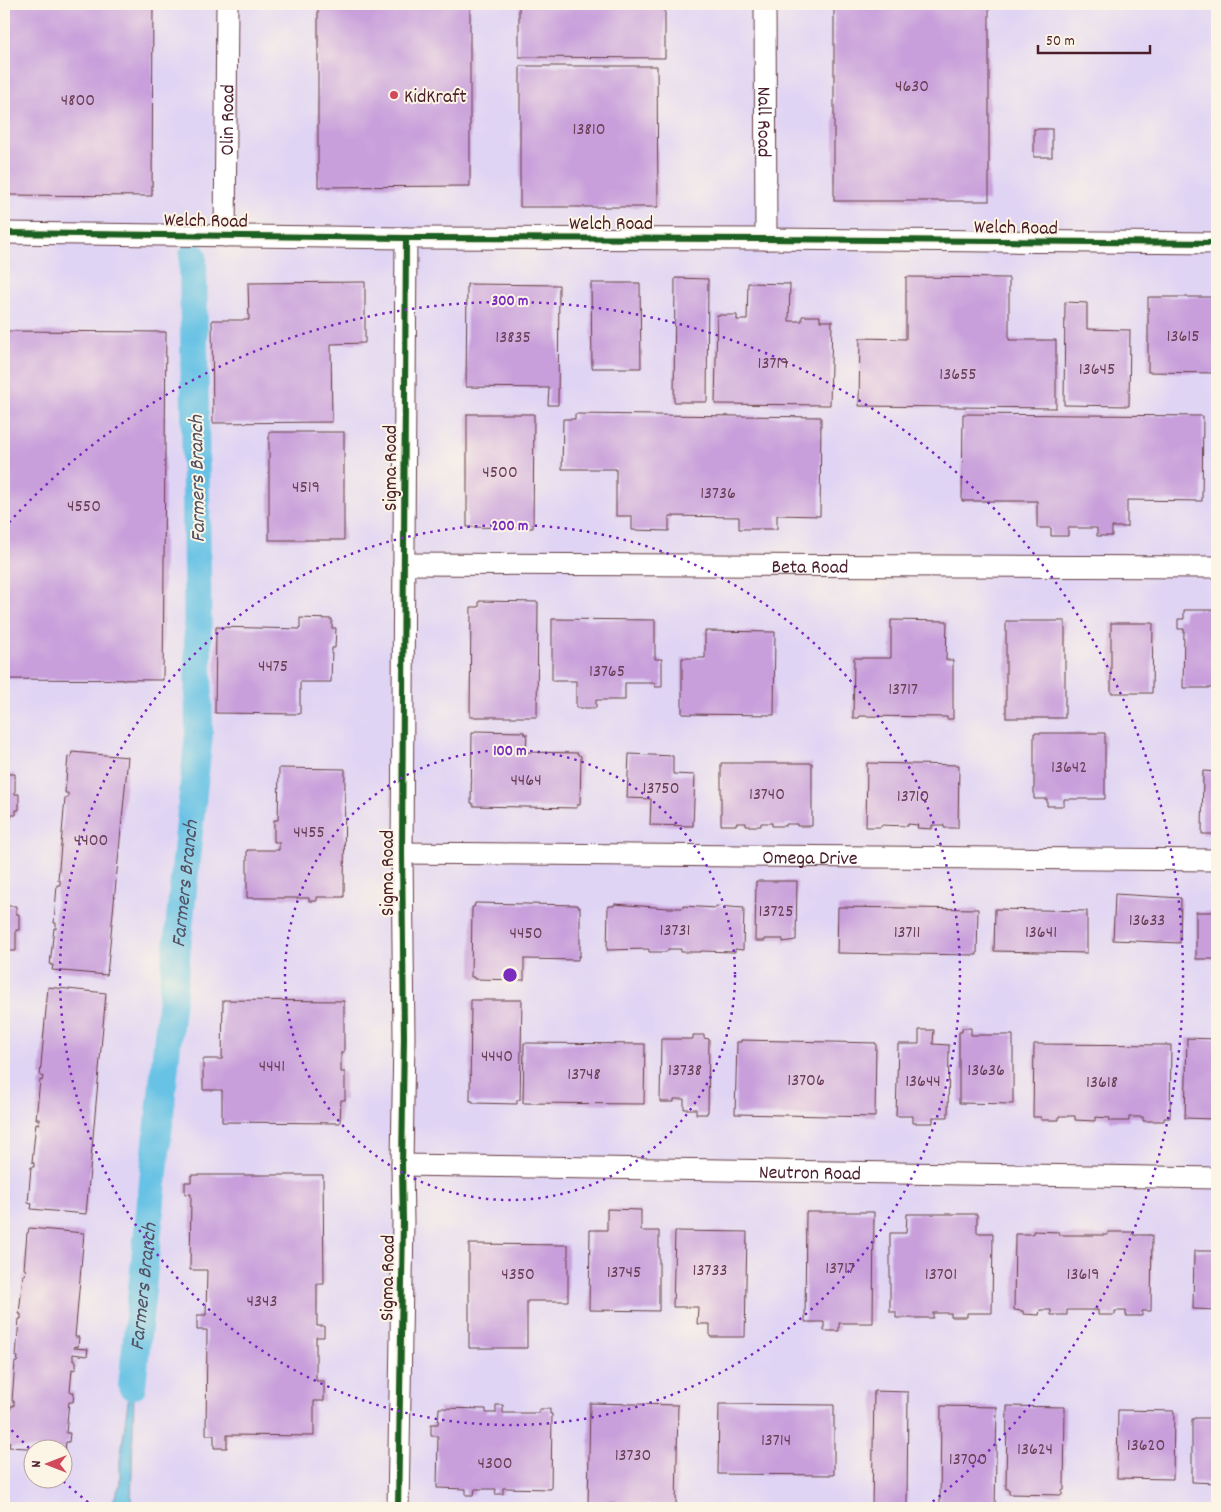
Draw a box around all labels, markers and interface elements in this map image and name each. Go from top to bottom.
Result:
scale bar [1038,22,1151,54]
text: 50 m [1046,31,1075,53]
house number: 4630 [895,75,929,100]
street label: Olin Road [215,84,243,156]
place label: KidKraft [404,84,467,112]
street label: Nall Road [748,87,777,157]
house number: 4800 [61,89,95,114]
marker: KidKraft [388,89,400,101]
house number: 13810 [573,118,605,143]
street label: Welch Road [164,207,248,237]
street label: Welch Road [569,211,653,239]
street label: Welch Road [974,214,1058,244]
text: 300 m [492,291,528,313]
house number: 13615 [1166,325,1200,350]
house number: 13835 [495,326,531,351]
house number: 13719 [757,352,789,377]
house number: 13645 [1079,358,1115,383]
house number: 13655 [939,363,977,388]
water label: Farmers Branch [183,414,215,543]
street label: Sigma Road [378,425,406,511]
house number: 4500 [482,461,518,486]
house number: 4519 [292,476,320,501]
house number: 13736 [700,482,736,507]
house number: 4550 [67,495,101,520]
text: 200 m [492,516,528,538]
street label: Beta Road [771,554,849,583]
house number: 4475 [258,655,288,680]
house number: 13765 [589,660,625,685]
house number: 13717 [888,678,918,703]
text: 100 m [493,741,527,763]
house number: 13642 [1051,756,1087,781]
house number: 4464 [510,769,542,794]
house number: 13750 [643,777,679,802]
house number: 13740 [749,783,785,808]
house number: 13710 [897,785,929,810]
water label: Farmers Branch [165,818,208,949]
house number: 4455 [293,821,325,846]
house number: 4400 [74,829,108,854]
street label: Sigma Road [375,830,403,916]
street label: Omega Drive [762,845,858,874]
house number: 13725 [758,900,794,925]
house number: 13633 [1129,909,1165,934]
house number: 13731 [660,919,690,944]
house number: 13711 [894,921,920,946]
house number: 13641 [1025,921,1057,946]
house number: 4450 [509,922,543,947]
centre of rings [501,966,519,984]
house number: 4440 [481,1045,513,1070]
house number: 4441 [259,1055,285,1080]
house number: 13738 [668,1059,702,1084]
house number: 13636 [967,1059,1005,1084]
house number: 13748 [567,1063,601,1088]
house number: 13706 [787,1069,825,1094]
house number: 13644 [905,1070,941,1095]
house number: 13618 [1086,1071,1118,1096]
street label: Neutron Road [759,1160,861,1189]
water label: Farmers Branch [124,1220,167,1352]
street label: Sigma Road [374,1235,404,1321]
house number: 13717 [825,1257,855,1282]
house number: 13733 [693,1259,727,1284]
house number: 13745 [607,1261,641,1286]
house number: 4350 [501,1263,535,1288]
house number: 13701 [925,1263,957,1288]
house number: 13619 [1067,1263,1099,1288]
house number: 4343 [247,1290,277,1315]
house number: 13714 [761,1429,791,1454]
house number: 13620 [1127,1434,1165,1459]
house number: 13624 [1017,1438,1053,1463]
north arrow [22,1440,72,1490]
house number: 13730 [615,1444,651,1469]
house number: 13700 [949,1448,987,1473]
house number: 4300 [477,1452,513,1477]
text: N [27,1460,47,1467]

